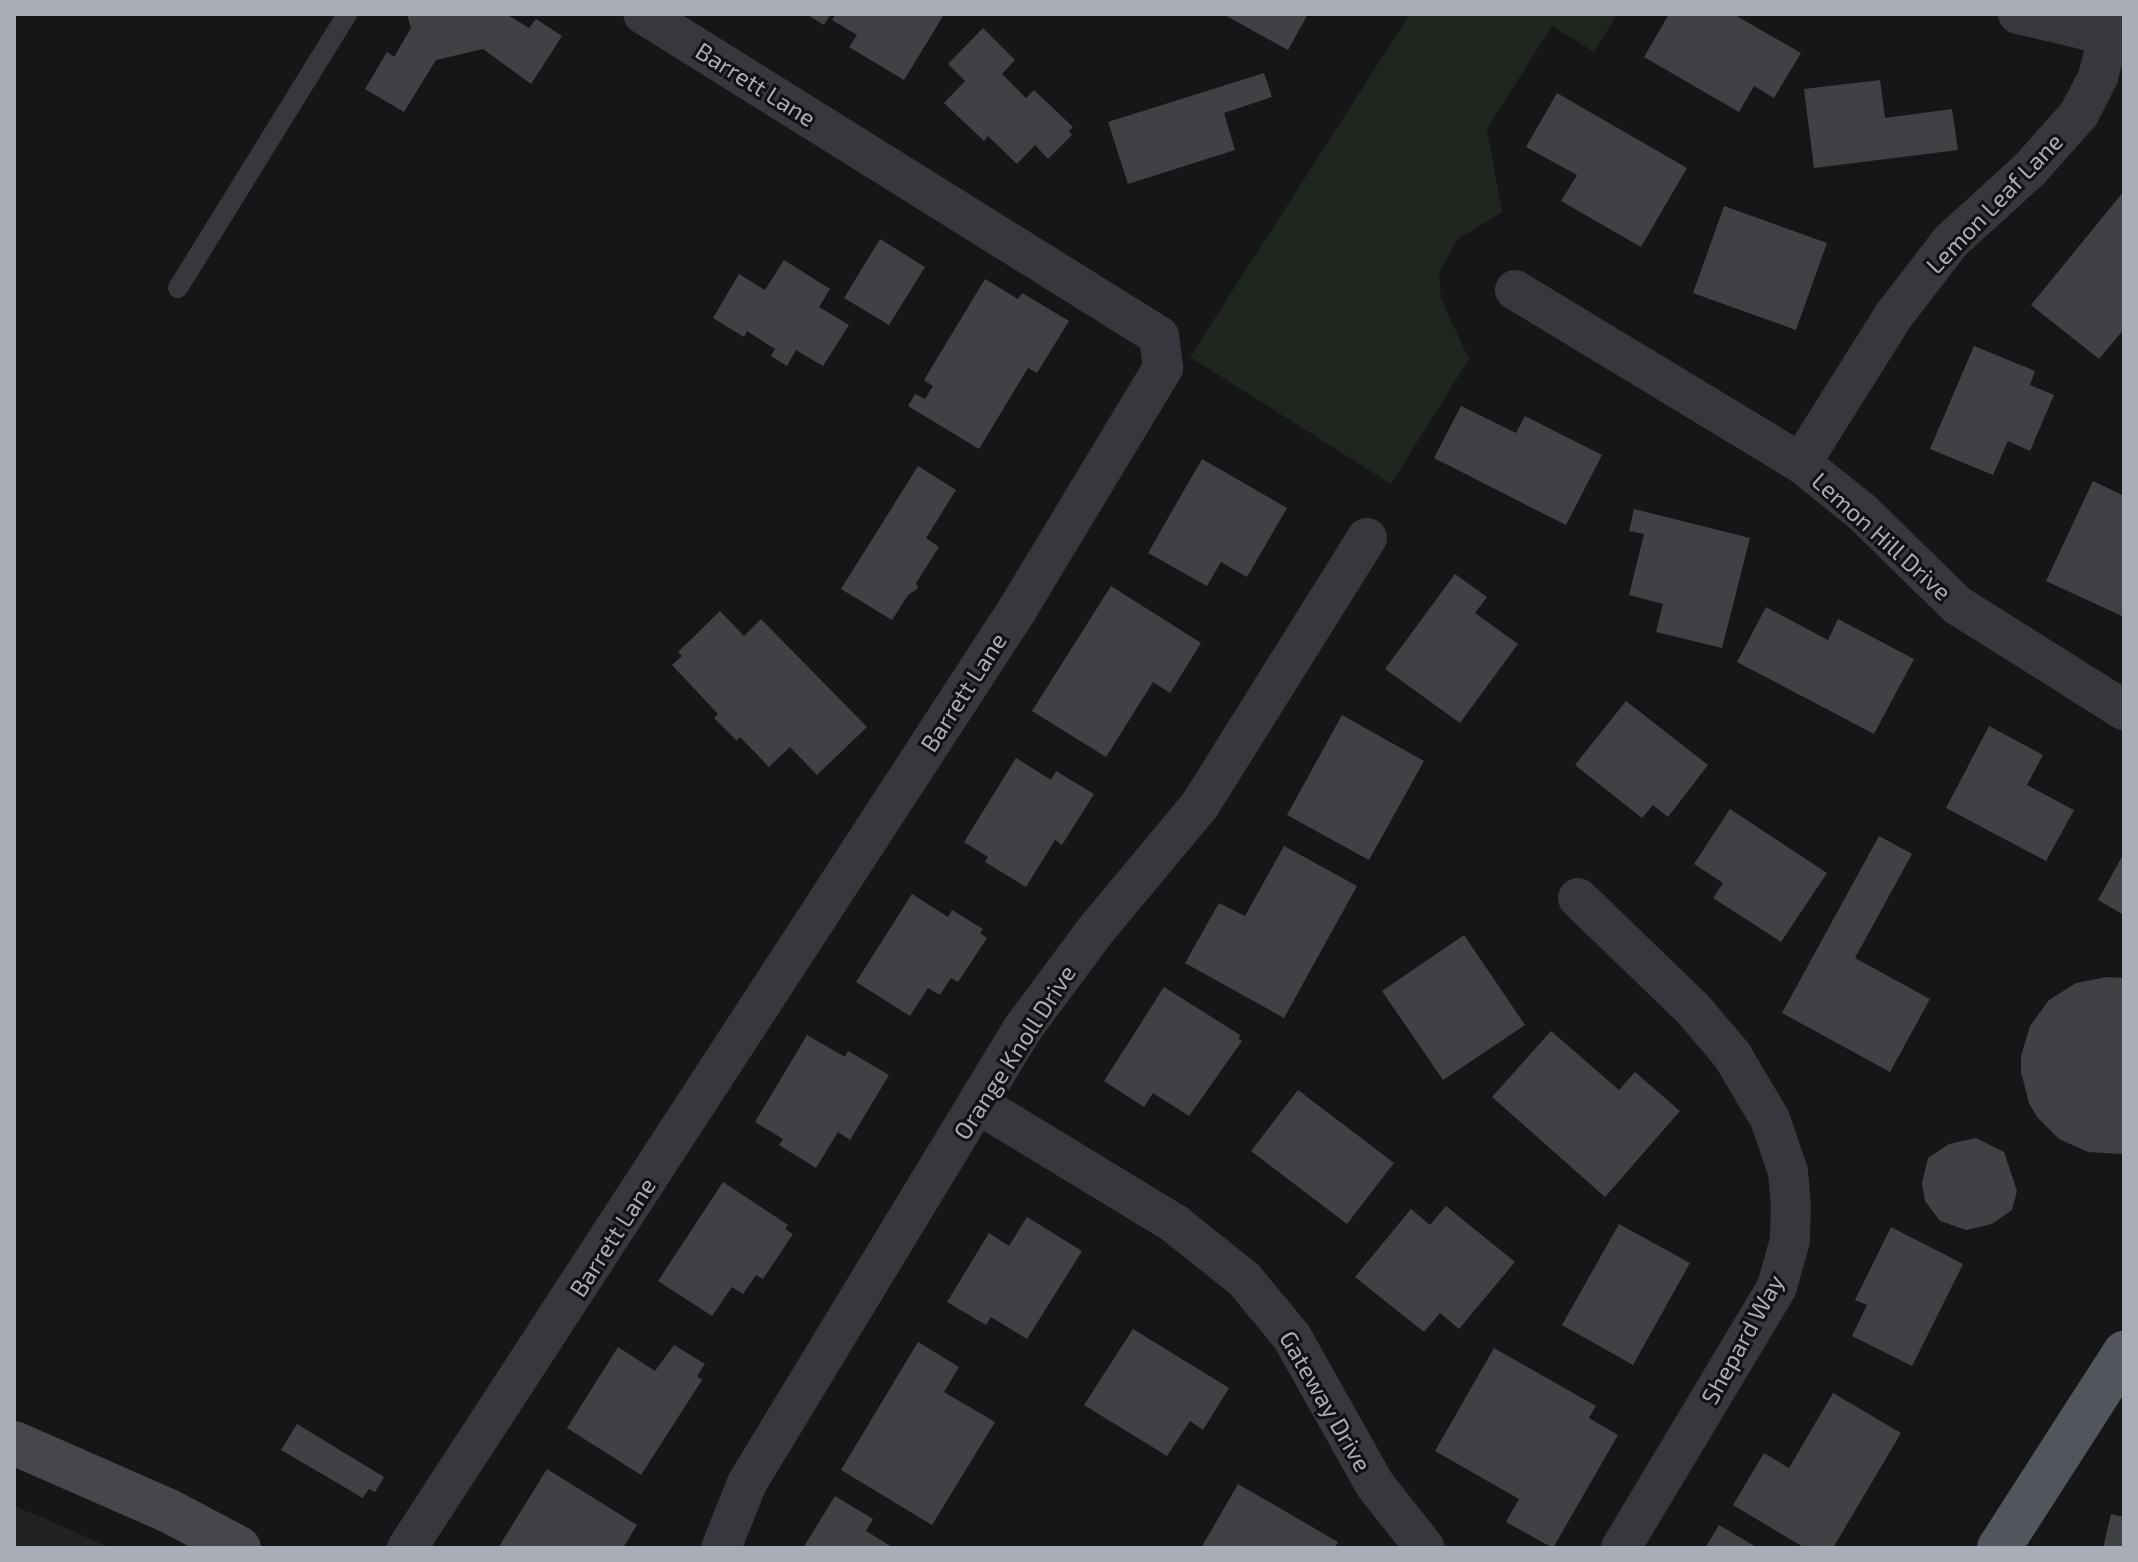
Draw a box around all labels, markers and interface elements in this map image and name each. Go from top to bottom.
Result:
street label: Barrett Lane [691,36,821,132]
street label: Lemon Leaf Lane [1920,127,2068,279]
street label: Lemon Hill Drive [1806,466,1958,606]
street label: Barrett Lane [914,627,1012,757]
street label: Orange Knoll Drive [947,959,1081,1145]
street label: Barrett Lane [563,1172,661,1302]
street label: Shepard Way [1694,1269,1790,1409]
street label: Gateway Drive [1274,1325,1378,1477]

